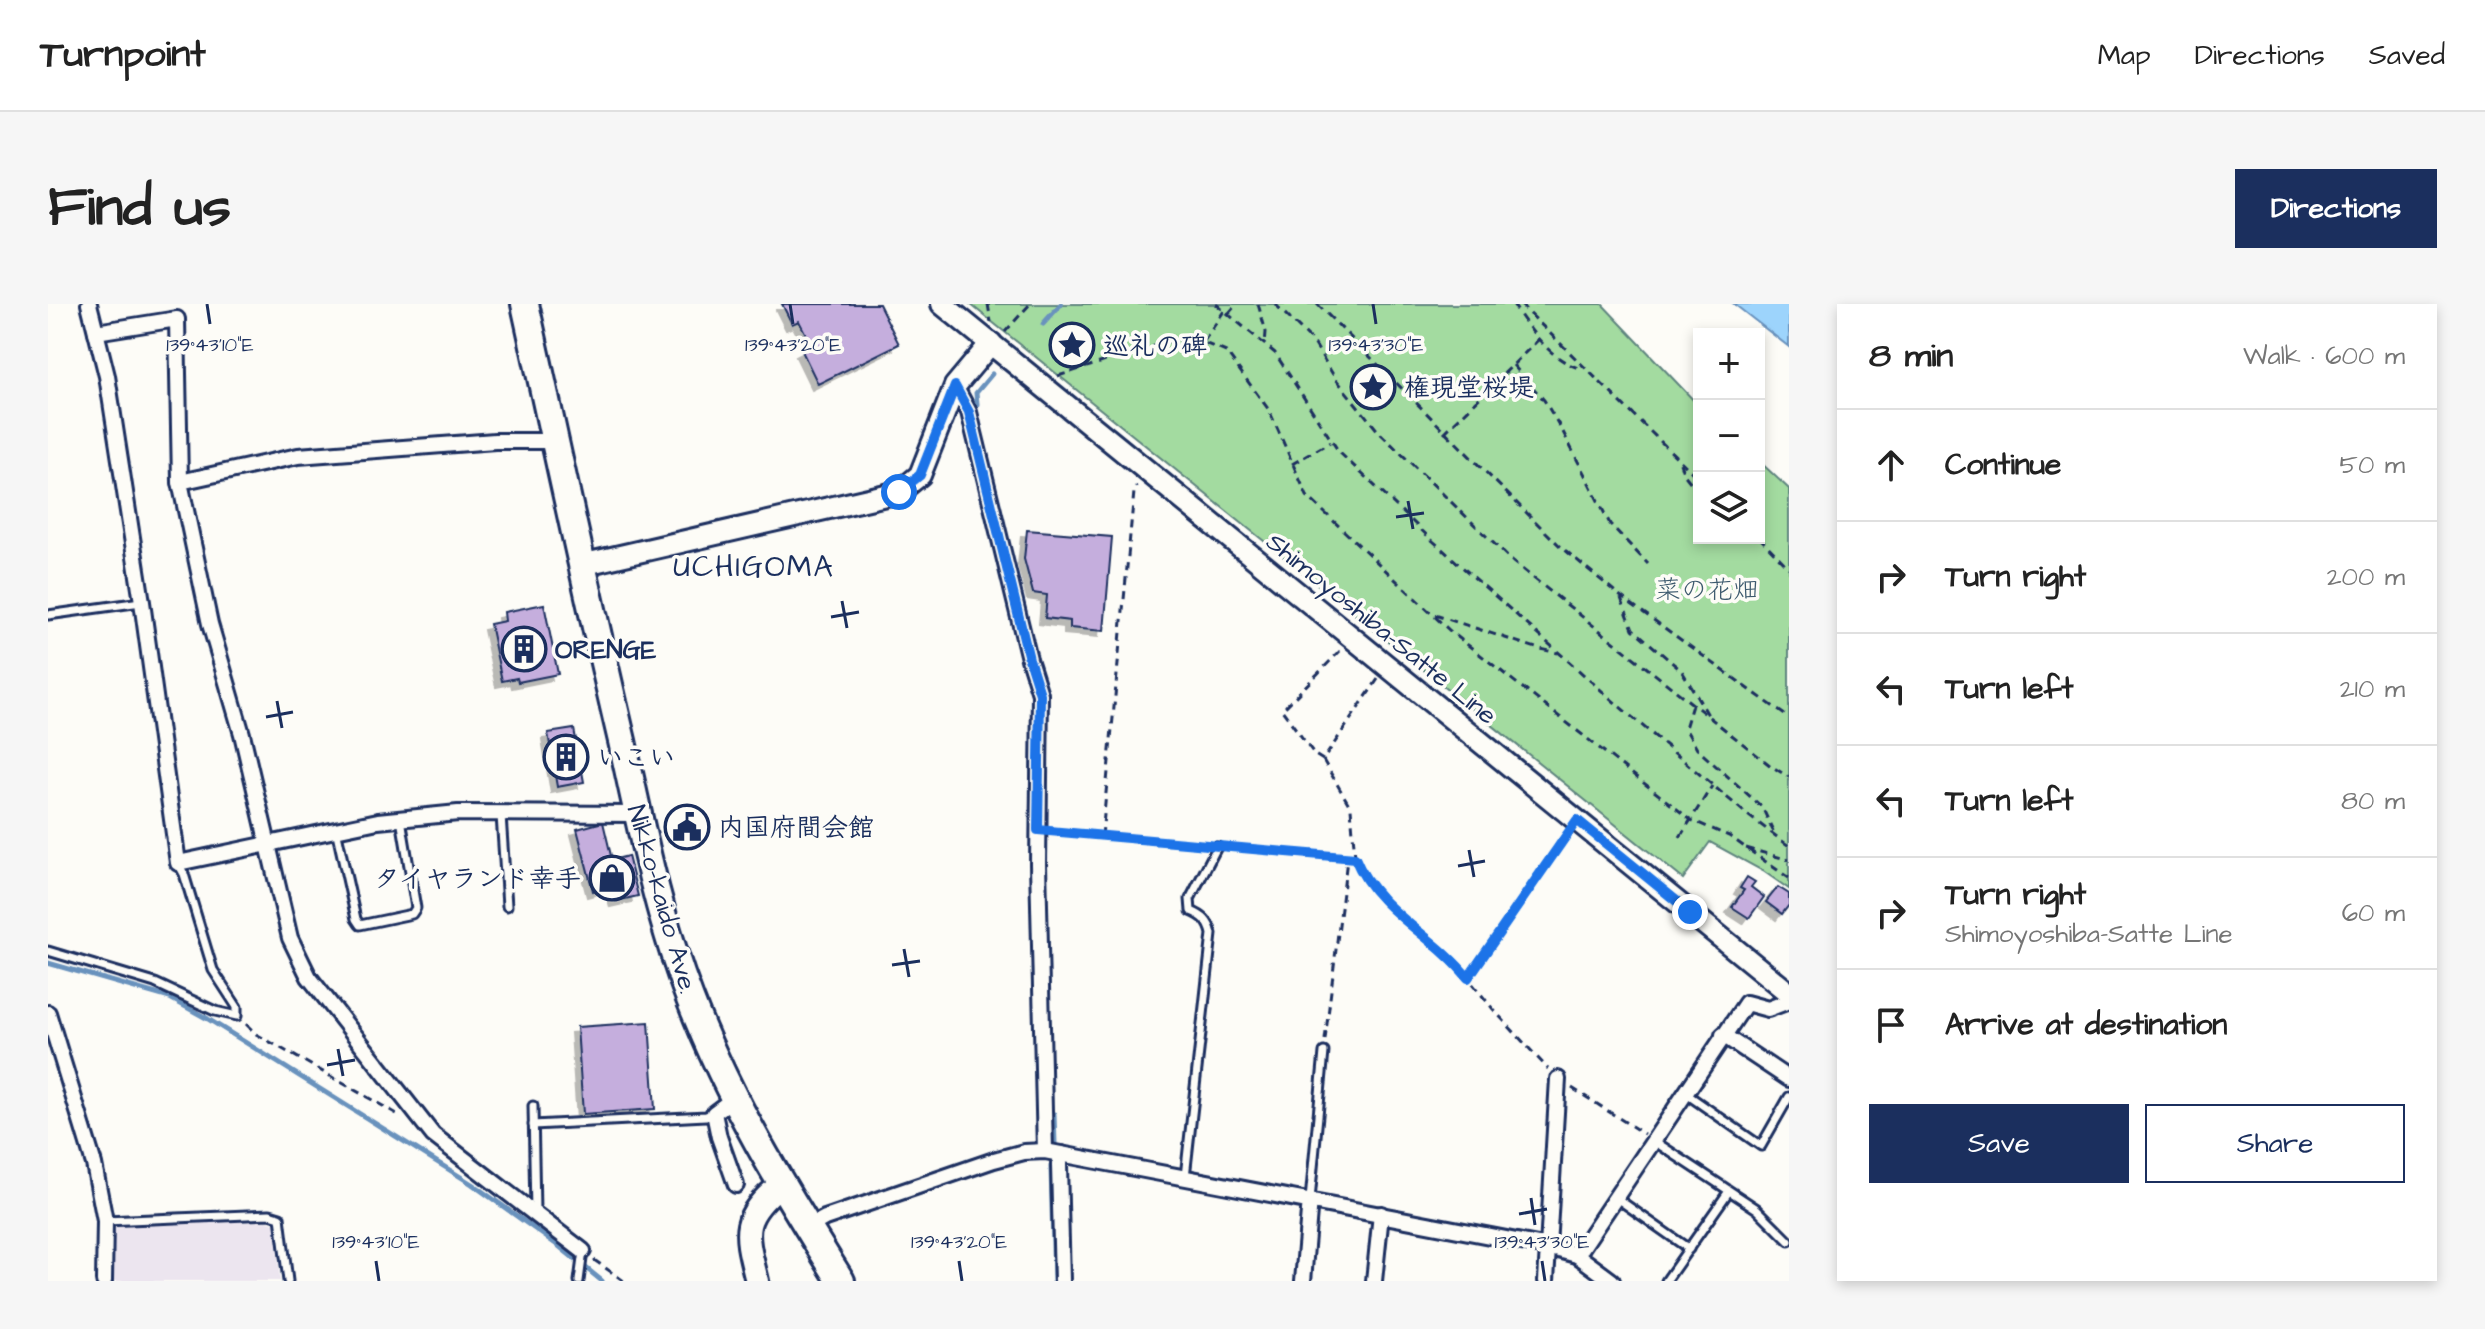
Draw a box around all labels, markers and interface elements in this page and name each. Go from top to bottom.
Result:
text: Turnpoint [40,29,206,81]
text: Map [2098,36,2151,75]
text: Directions [2195,36,2325,75]
text: Saved [2369,36,2445,75]
text: Find us [48,169,231,247]
button: Directions [2235,169,2437,248]
place icon: 巡礼の碑 [1048,321,1096,369]
place label: 巡礼の碑 [1103,328,1207,364]
map controls [1693,328,1765,544]
button: + [1693,328,1765,400]
text: 139°43'10"E [166,331,254,359]
text: 139°43'20"E [745,331,841,359]
text: 139°43'30"E [1329,331,1424,359]
text: 8 min [1869,332,1953,380]
text: Walk · 600 m [2243,338,2405,374]
place icon: 権現堂桜堤 [1349,363,1397,411]
place label: 権現堂桜堤 [1404,370,1534,406]
button: − [1693,400,1765,472]
icon: ahead [1869,443,1913,487]
text: Continue [1945,444,2061,486]
text: 50 m [2340,447,2405,483]
button: layers [1693,472,1765,544]
route start [881,474,917,510]
street label: Shimoyoshiba-Satte Line [1257,524,1504,735]
district label: UCHIGOMA [673,546,835,588]
icon: right [1869,555,1913,599]
text: Turn right [1945,556,2086,598]
text: 200 m [2327,559,2405,595]
park label: 菜の花畑 [1655,572,1759,608]
building icon: ORENGE [500,625,548,673]
place label: ORENGE [555,632,657,668]
icon: left [1869,667,1913,711]
text: Turn left [1945,668,2073,710]
text: 210 m [2340,671,2405,707]
building icon: いこい [542,733,590,781]
place label: いこい [597,740,675,776]
icon: left [1869,779,1913,823]
text: Turn left [1945,780,2073,822]
text: 80 m [2341,783,2405,819]
street label: Nikko-kaido Ave. [618,801,706,998]
public building icon: 内国府間会館 [663,803,711,851]
place label: 内国府間会館 [718,810,874,846]
shop icon: タイヤランド幸手 [588,854,636,902]
place label: タイヤランド幸手 [374,861,581,897]
text: Turn right [1945,874,2086,916]
icon: right [1869,891,1913,935]
route end [1672,894,1708,930]
text: 60 m [2342,895,2405,931]
text: Shimoyoshiba-Satte Line [1945,916,2232,952]
icon: arrive [1869,1003,1913,1047]
text: Arrive at destination [1945,1004,2227,1046]
button: Save [1869,1104,2129,1183]
button: Share [2145,1104,2405,1183]
text: 139°43'10"E [332,1228,420,1256]
text: 139°43'20"E [911,1228,1007,1256]
text: 139°43'30"E [1495,1228,1590,1256]

